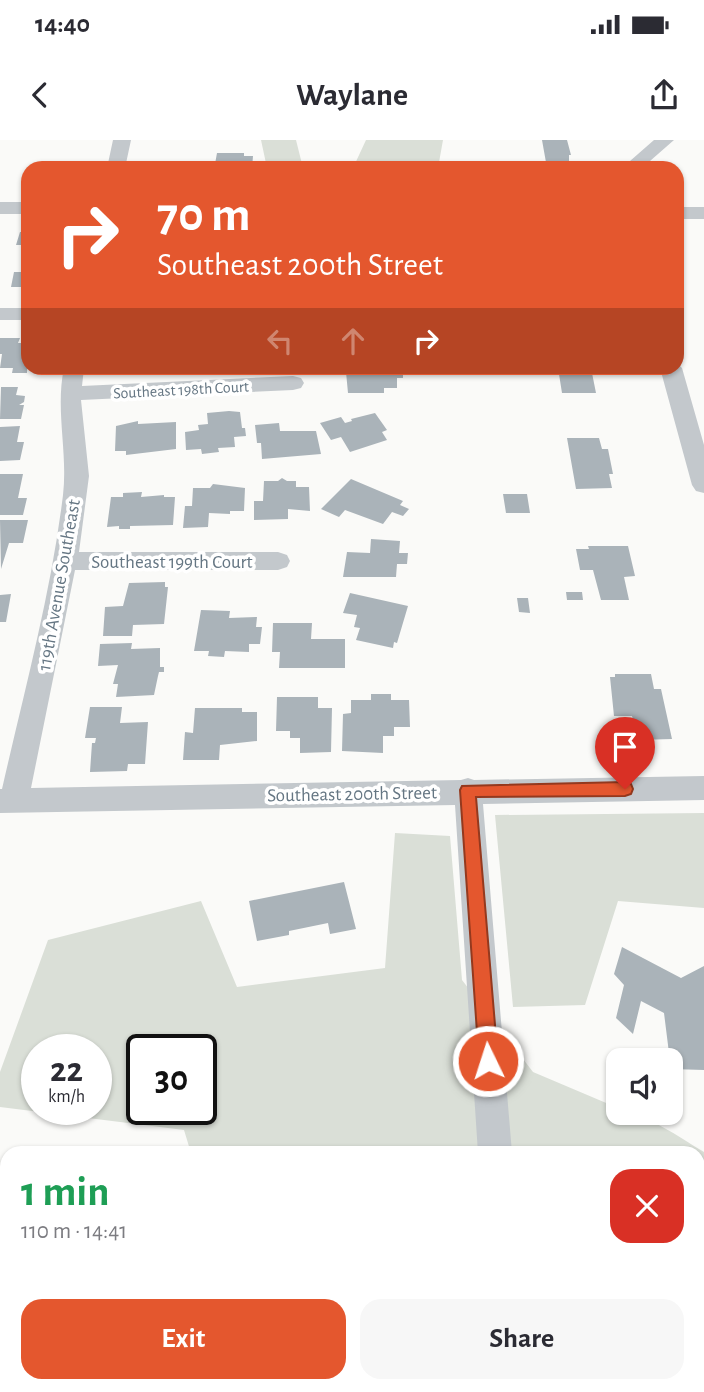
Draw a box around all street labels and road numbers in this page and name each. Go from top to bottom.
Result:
street label: Southeast 198th Court [113,378,249,402]
street label: 119th Avenue Southeast [35,498,84,672]
street label: Southeast 199th Court [91,553,253,572]
street label: Southeast 200th Street [267,784,437,805]

